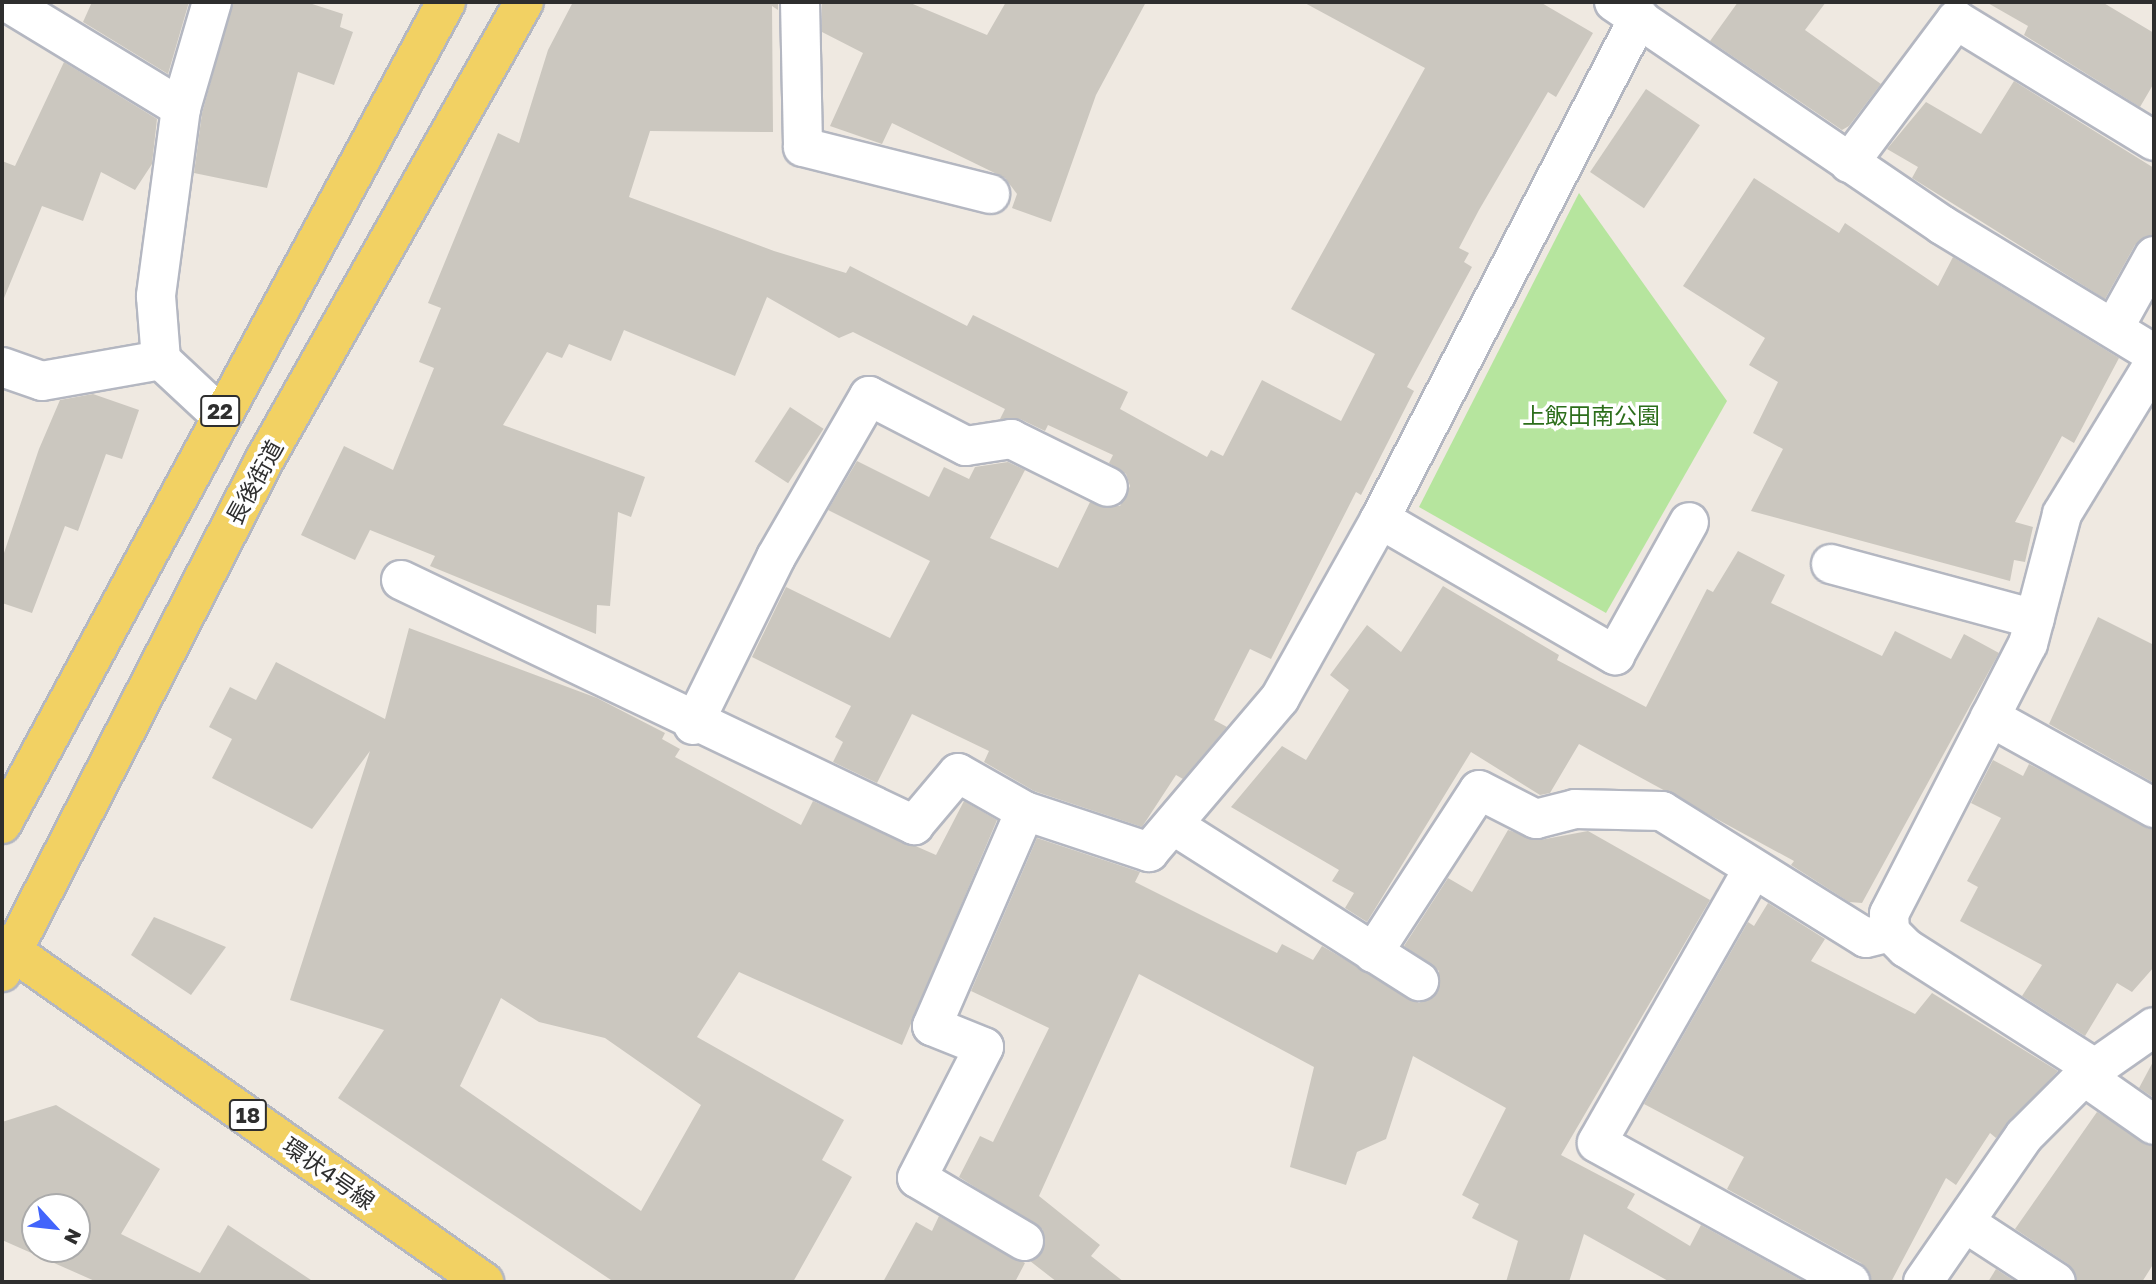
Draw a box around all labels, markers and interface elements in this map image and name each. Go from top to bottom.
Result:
road number: 22 [199,394,241,428]
park label: 上飯田南公園 [1522,401,1660,429]
street label: 長後街道 [220,435,288,529]
road number: 18 [229,1098,267,1132]
street label: 環状4号線 [278,1131,380,1215]
north arrow [21,1193,91,1263]
text: N [60,1225,87,1249]

